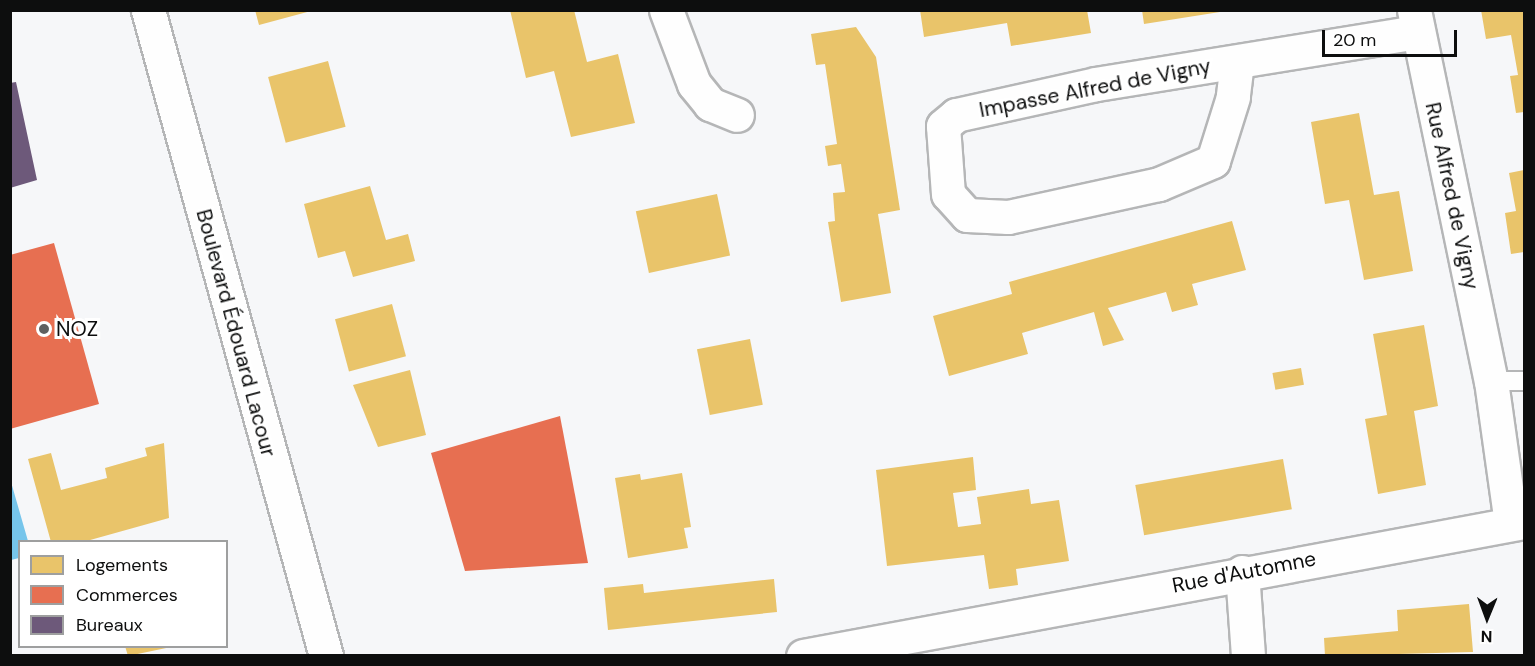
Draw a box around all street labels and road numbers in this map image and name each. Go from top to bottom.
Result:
street label: Impasse Alfred de Vigny [977,53,1213,123]
street label: Rue Alfred de Vigny [1420,100,1484,292]
street label: Boulevard Édouard Lacour [191,206,281,460]
street label: Rue d'Automne [1170,546,1318,598]

